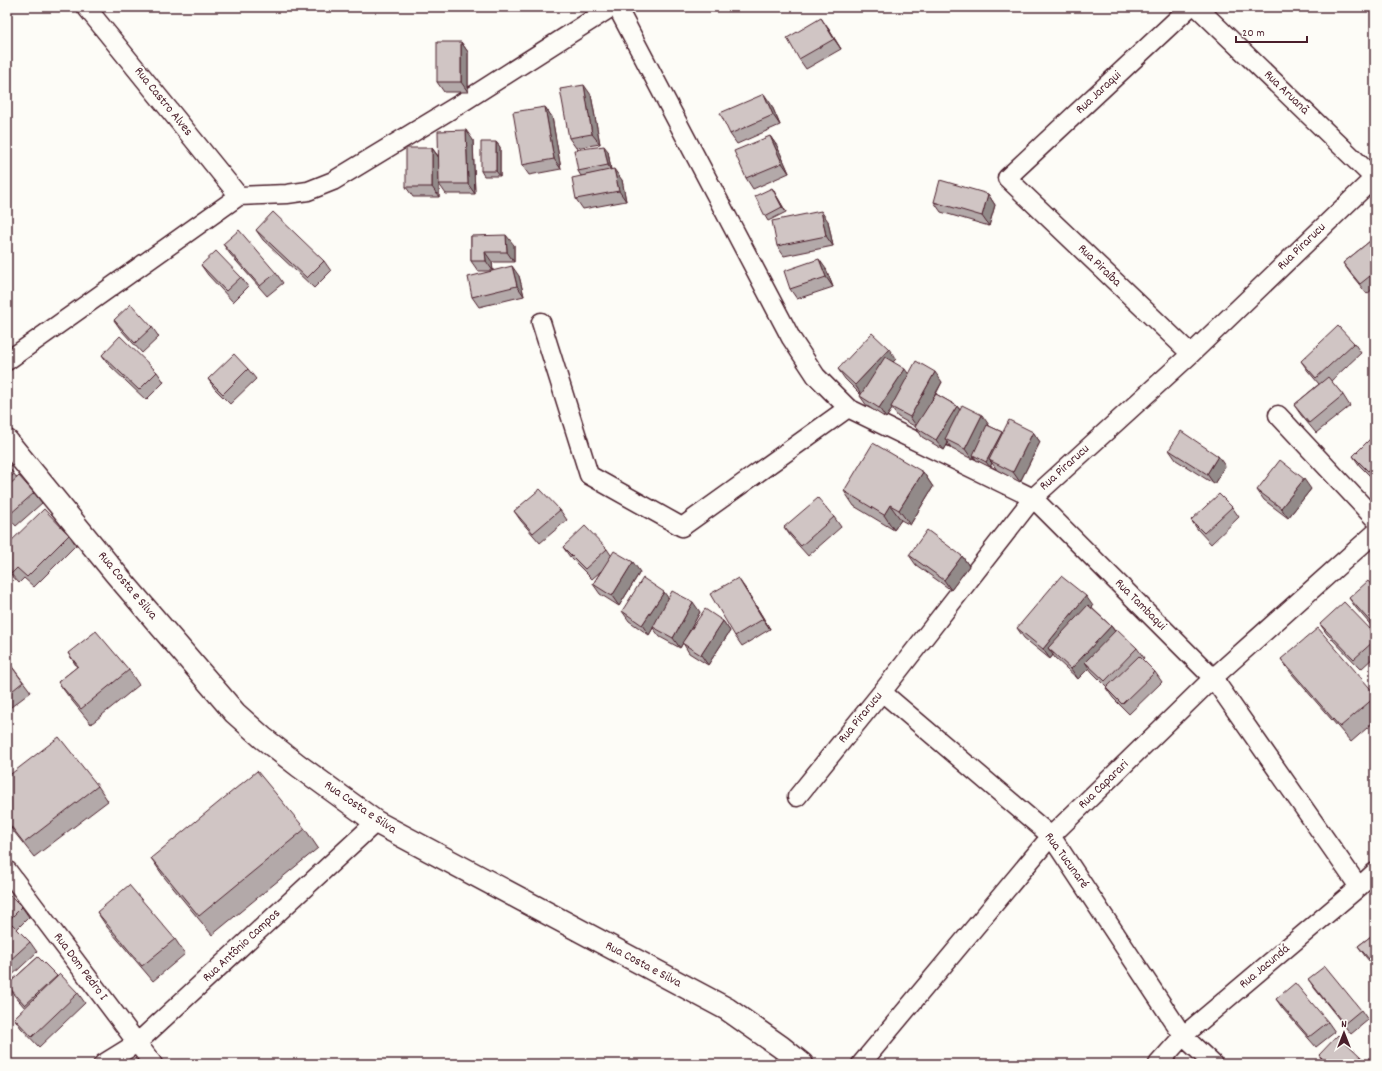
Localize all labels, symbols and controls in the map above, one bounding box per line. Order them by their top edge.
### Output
scale bar [1236,18,1307,44]
text: 20 m [1242,25,1265,42]
street label: Rua Castro Alves [129,63,197,141]
street label: Rua Jaraqui [1072,66,1127,119]
street label: Rua Aruanã [1259,66,1314,120]
street label: Rua Pirarucu [1273,219,1331,275]
street label: Rua Piraíba [1073,240,1126,292]
street label: Rua Pirarucu [1036,440,1094,496]
street label: Rua Costa e Silva [93,548,162,625]
street label: Rua Tambaqui [1110,575,1171,636]
street label: Rua Pirarucu [834,688,888,748]
street label: Rua Caparari [1074,756,1134,814]
street label: Rua Costa e Silva [320,777,401,840]
street label: Rua Tucunaré [1039,829,1093,893]
street label: Rua Antônio Campos [199,905,285,987]
street label: Rua Dom Pedro I [48,929,112,1005]
street label: Rua Costa e Silva [601,937,685,994]
street label: Rua Jacundá [1235,940,1295,994]
north arrow [1324,1013,1364,1053]
text: N [1341,1017,1347,1033]

